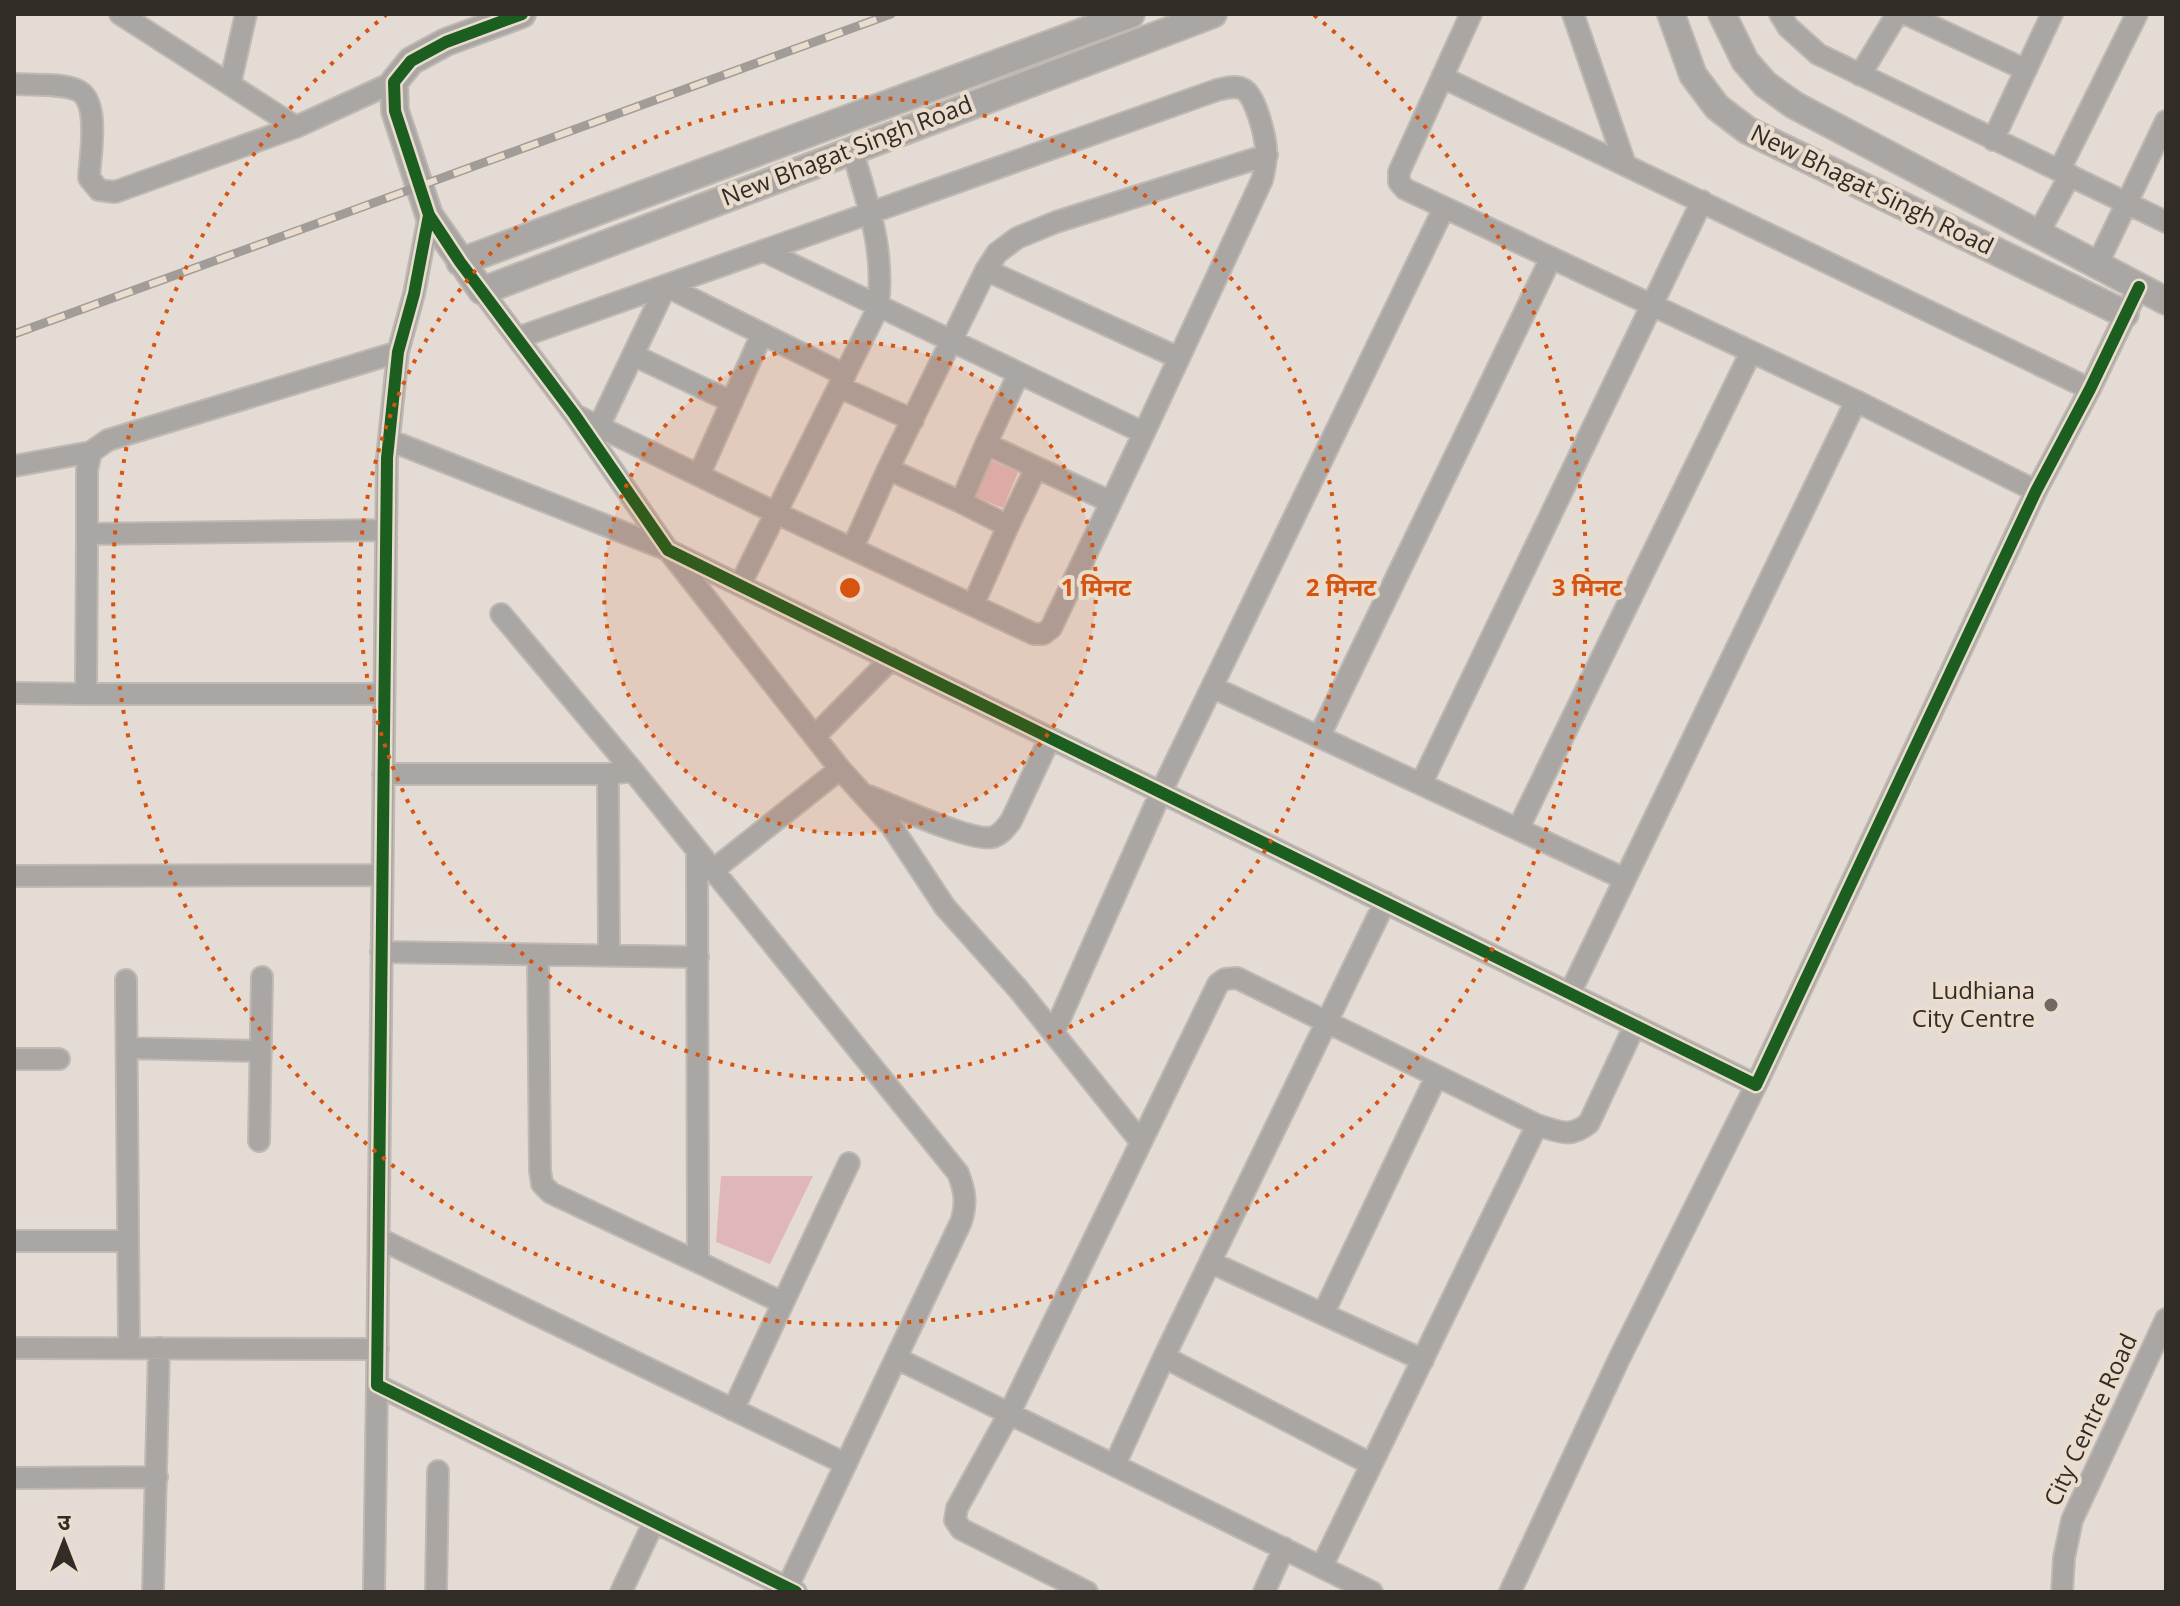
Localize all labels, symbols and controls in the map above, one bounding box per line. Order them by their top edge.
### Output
street label: New Bhagat Singh Road [716,86,977,213]
street label: New Bhagat Singh Road [1746,115,2000,262]
text: 1 मिनट [1061,570,1132,603]
text: 2 मिनट [1306,570,1377,603]
text: 3 मिनट [1552,570,1623,603]
centre of rings [836,574,864,602]
place label: Ludhiana City Centre [1912,973,2035,1034]
marker: Ludhiana City Centre [2042,996,2060,1014]
street label: City Centre Road [2035,1328,2144,1511]
north arrow [24,1502,104,1582]
text: उ [58,1506,72,1536]

